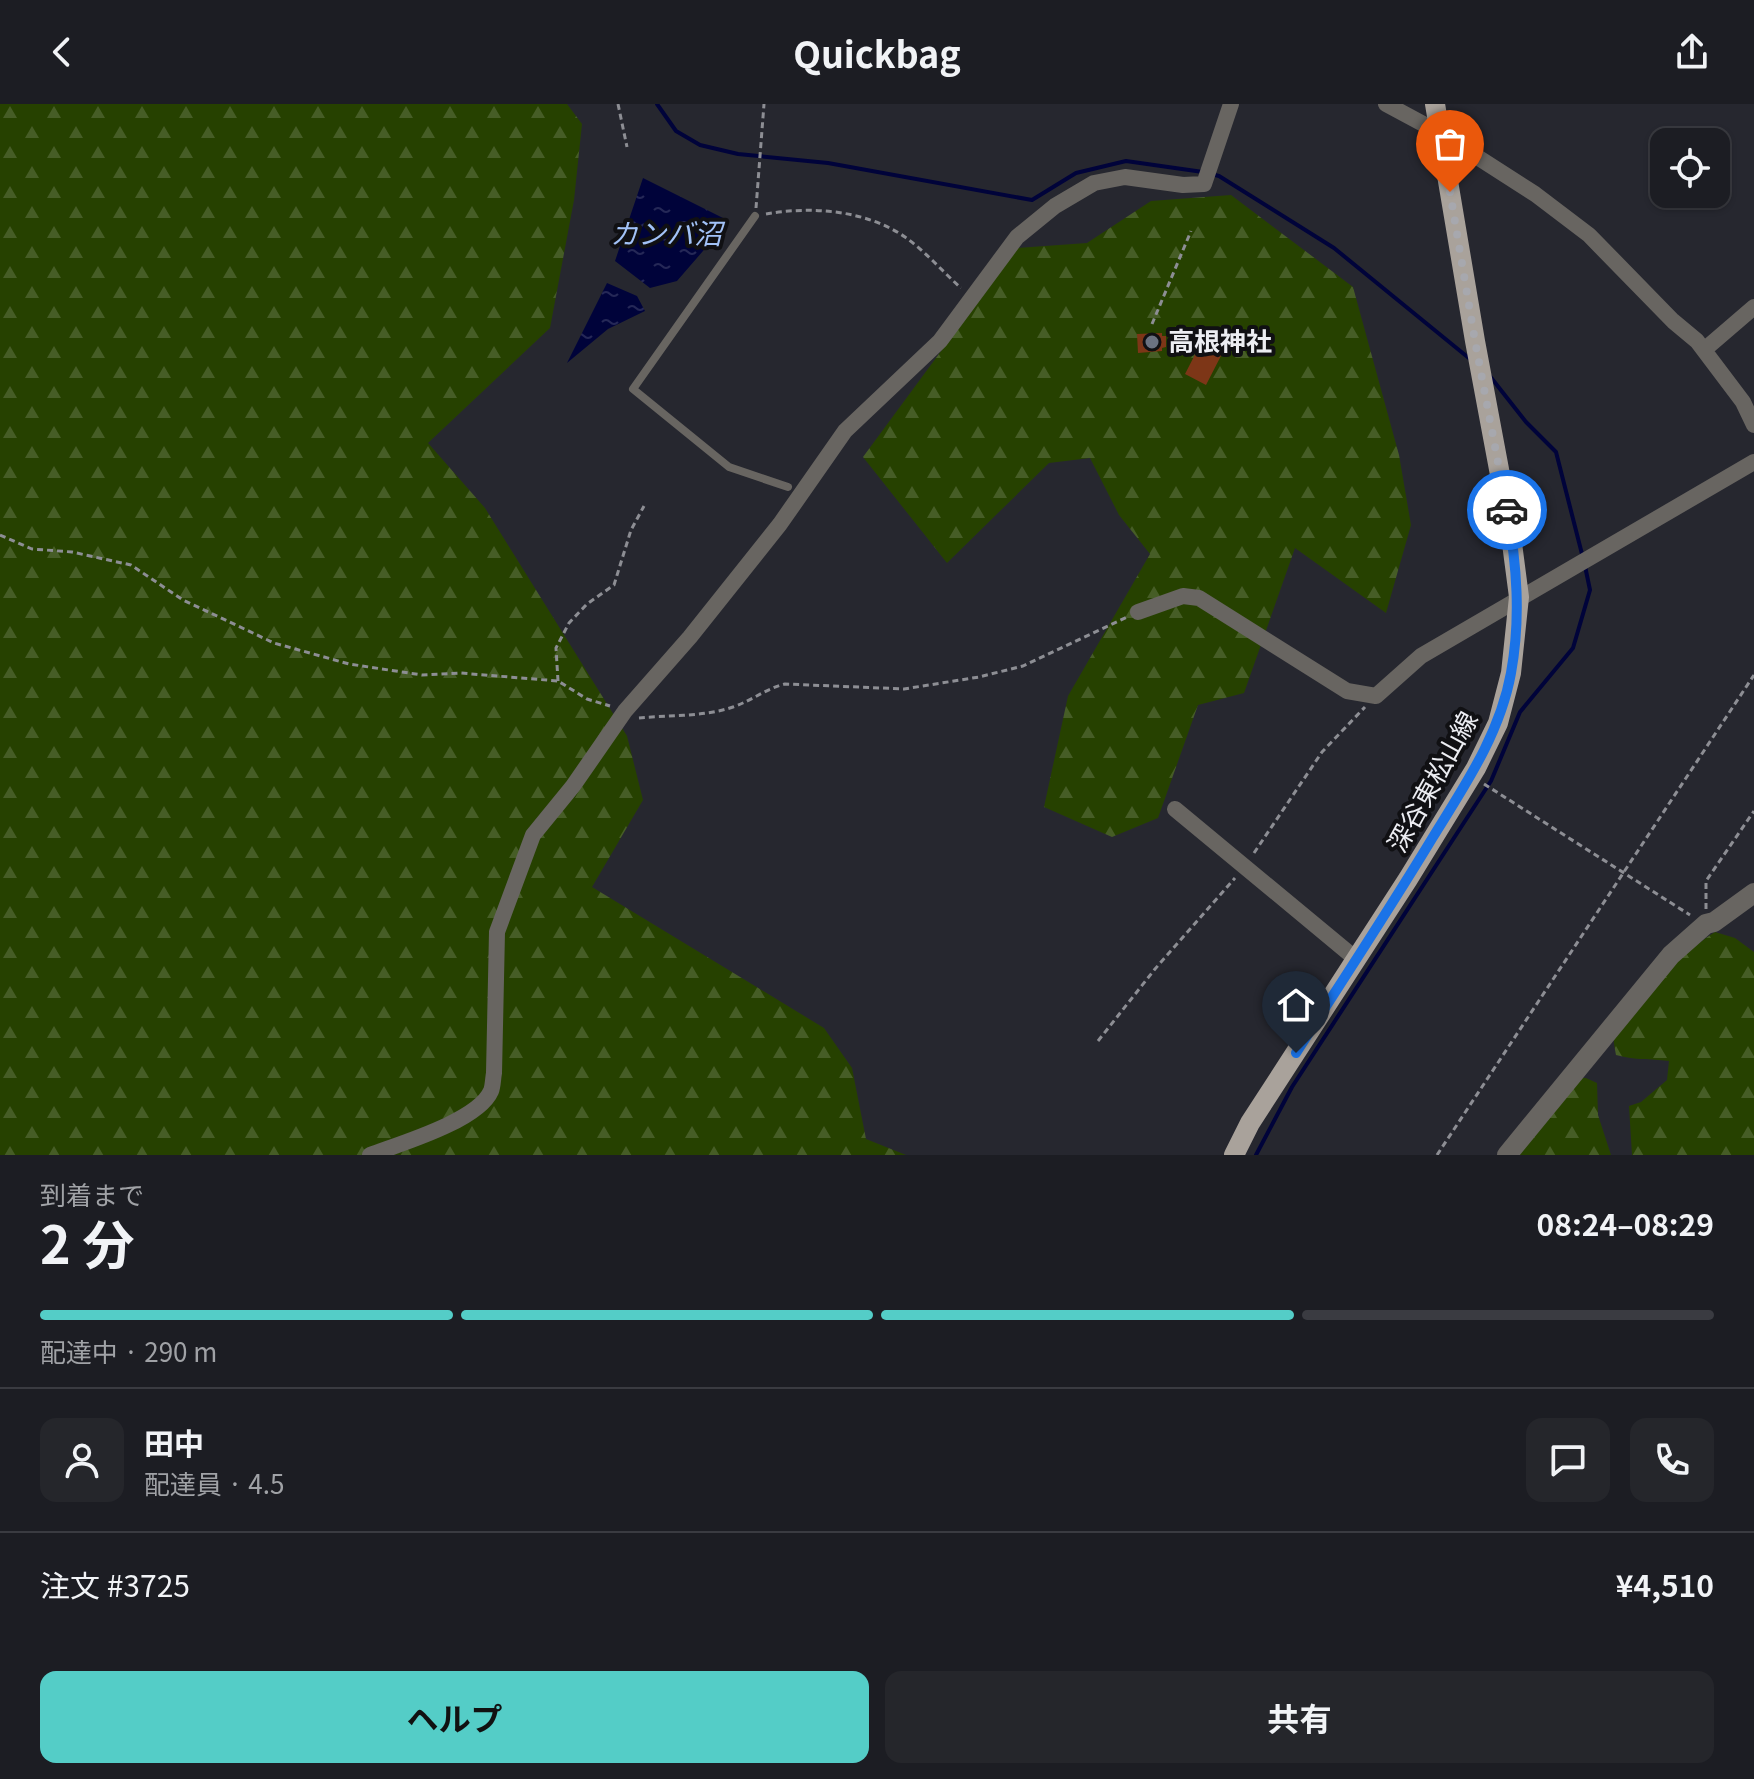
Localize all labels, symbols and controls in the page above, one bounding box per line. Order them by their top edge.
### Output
text: Quickbag [793,26,961,78]
icon: back [40,30,84,74]
icon: share [1670,30,1714,74]
pin [1416,110,1484,192]
icon: bag [1428,122,1472,166]
map controls [1650,128,1730,208]
button: locate [1650,128,1730,208]
water label: カンバ沼 [610,212,726,252]
place label: 高根神社 [1168,321,1272,358]
marker: 高根神社 [1143,333,1161,351]
courier [1467,470,1547,550]
icon: car [1485,488,1529,532]
street label: 深谷東松山線 [1377,704,1485,858]
pin [1262,971,1330,1053]
icon: home [1274,983,1318,1027]
text: 到着まで [40,1175,144,1212]
text: 08:24–08:29 [1537,1201,1714,1245]
text: 2 分 [40,1204,134,1279]
text: 配達中 · 290 m [40,1332,217,1369]
button: person [40,1418,124,1502]
button: chat [1526,1418,1610,1502]
button: phone [1630,1418,1714,1502]
text: 田中 [144,1420,204,1464]
text: 配達員 · 4.5 [144,1464,284,1501]
text: 注文 #3725 [40,1562,190,1606]
text: ¥4,510 [1616,1562,1714,1606]
button: ヘルプ [40,1671,869,1763]
button: 共有 [885,1671,1714,1763]

